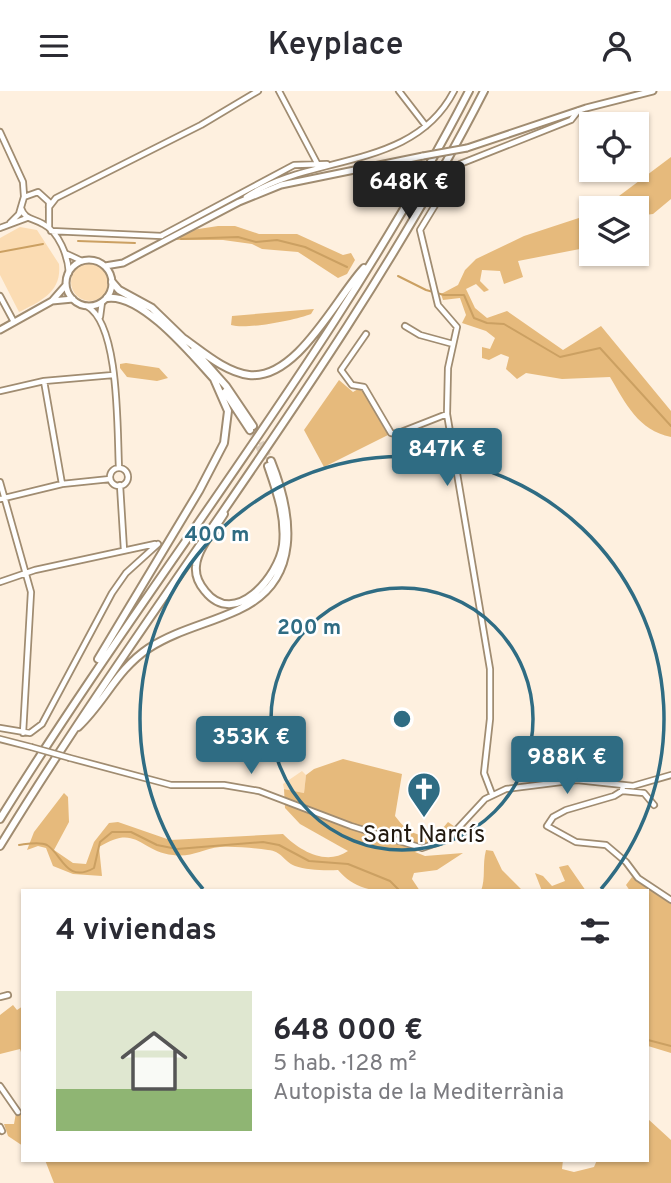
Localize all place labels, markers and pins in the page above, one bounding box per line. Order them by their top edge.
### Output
pin: 648K € [352,162,466,221]
pin: 847K € [390,429,504,488]
centre of rings [390,707,414,731]
pin: 353K € [194,717,308,776]
pin: 988K € [510,737,624,796]
church icon: Sant Narcís [405,770,443,819]
place label: Sant Narcís [363,821,485,851]

